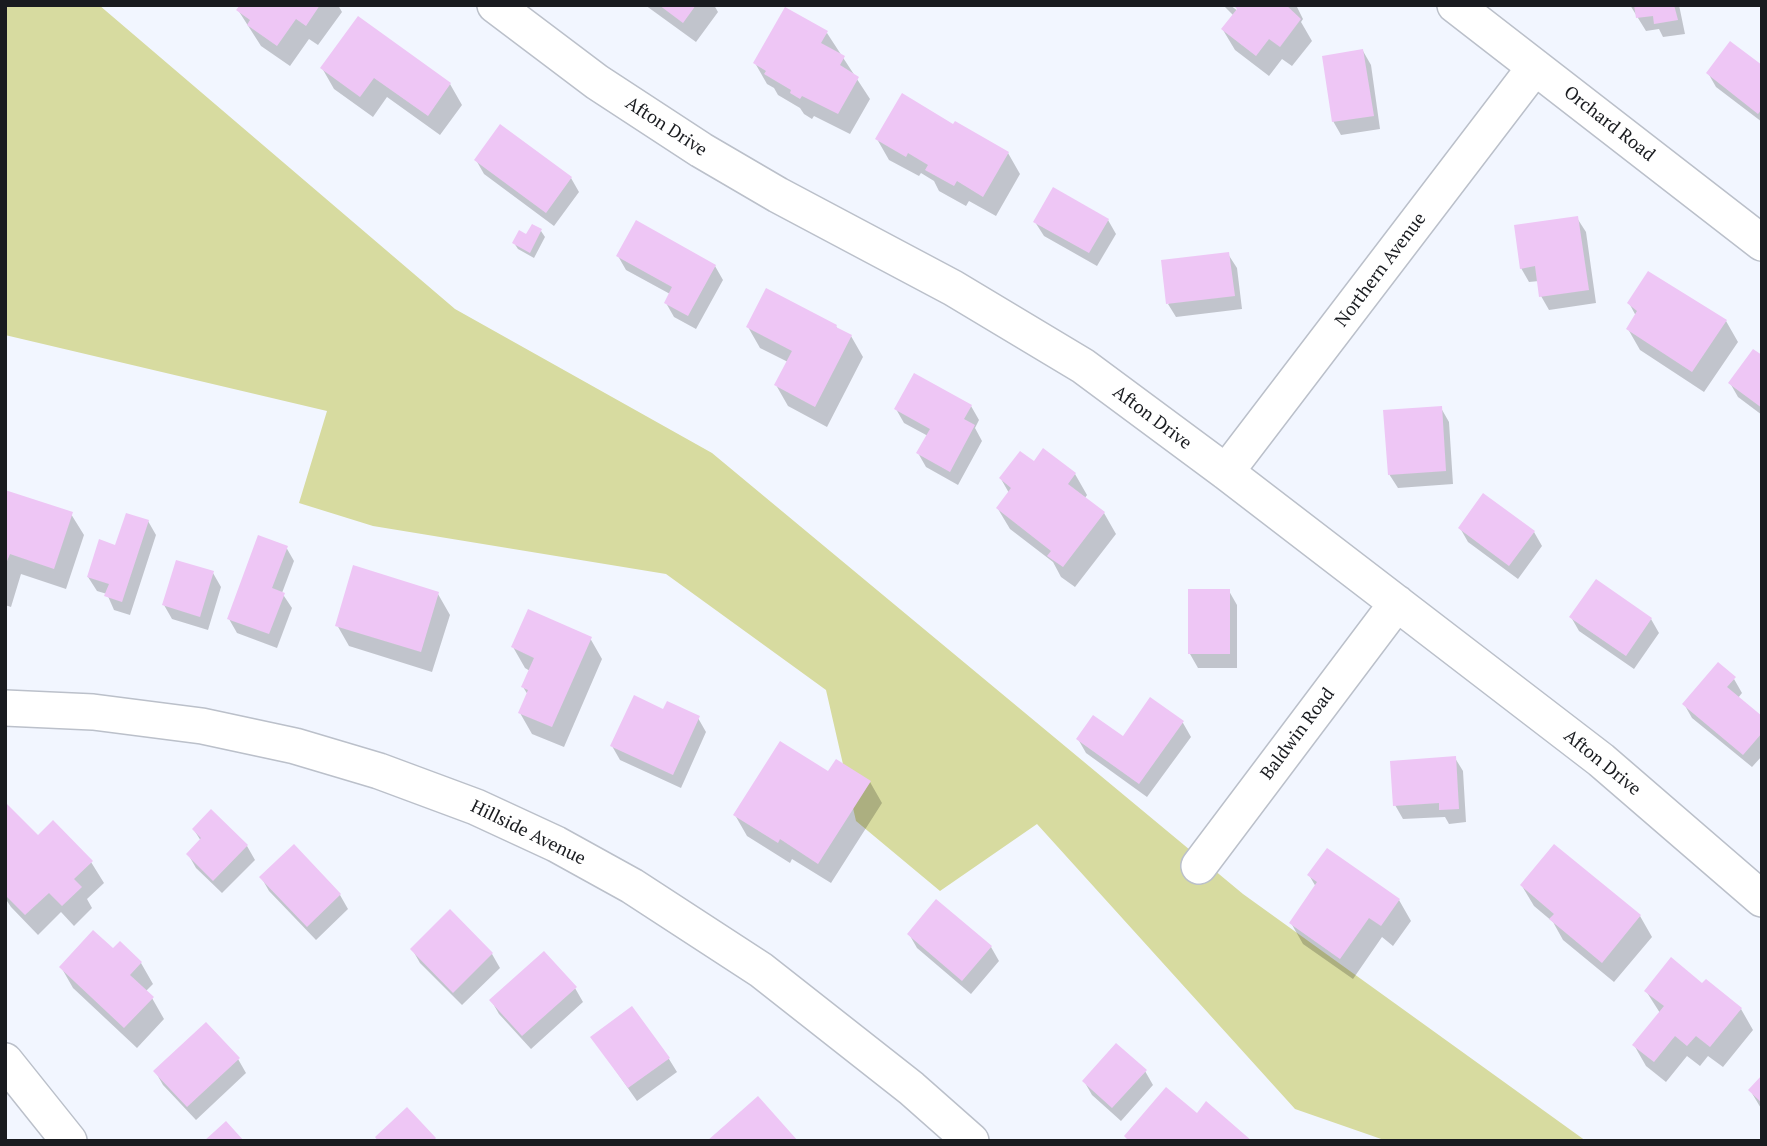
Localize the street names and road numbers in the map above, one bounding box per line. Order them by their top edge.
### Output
street label: Orchard Road [1559,82,1659,166]
street label: Afton Drive [621,93,711,161]
street label: Northern Avenue [1331,209,1431,331]
street label: Afton Drive [1108,381,1196,455]
street label: Baldwin Road [1256,684,1340,784]
street label: Afton Drive [1559,725,1645,801]
street label: Hillside Avenue [467,796,589,870]

